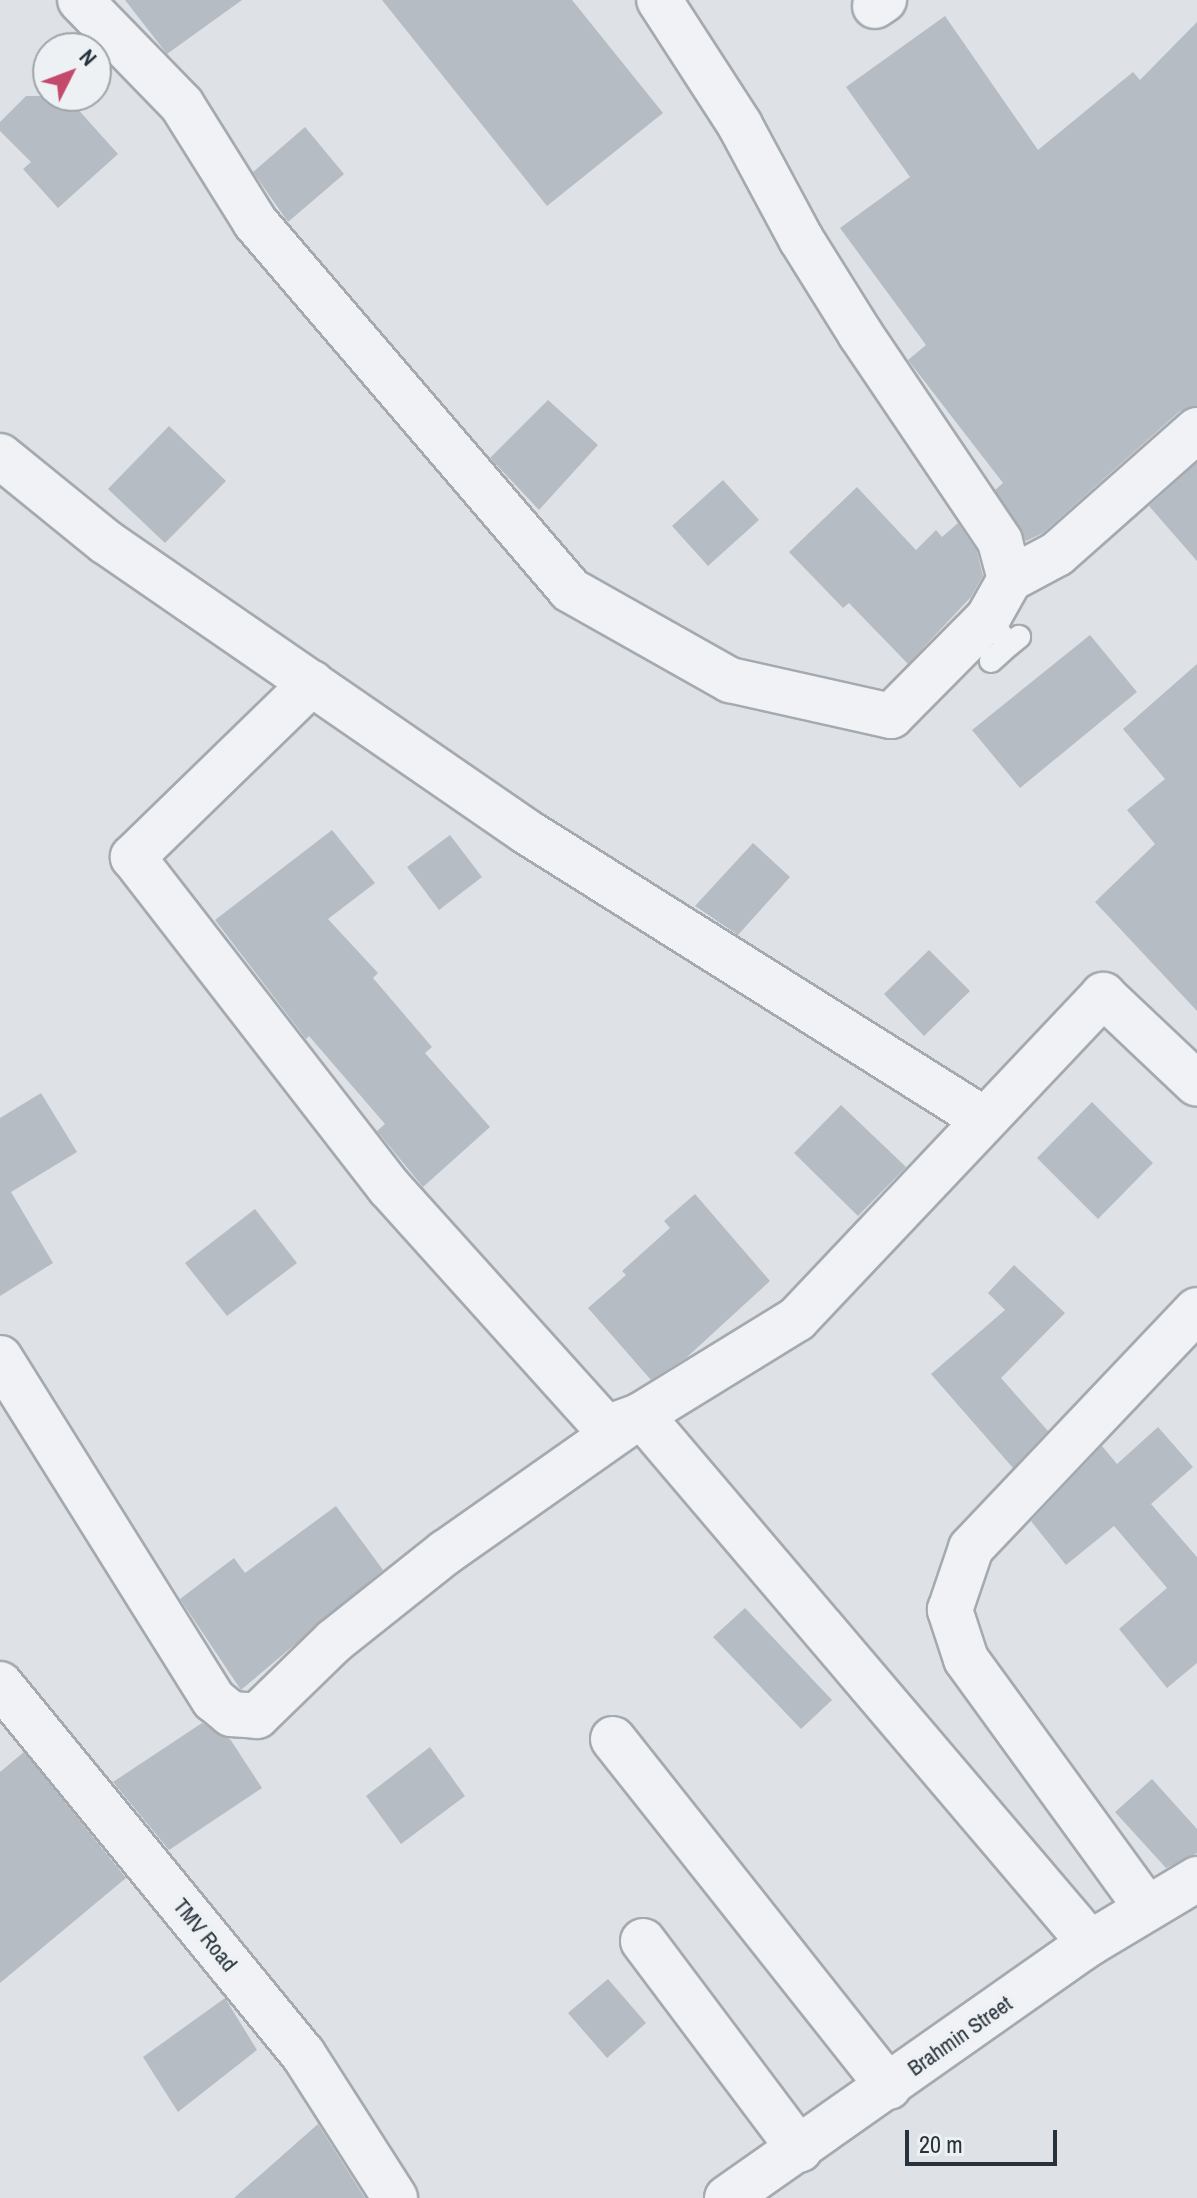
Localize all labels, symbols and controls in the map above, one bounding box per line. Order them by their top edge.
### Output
north arrow [32,32,112,112]
text: N [73,42,104,72]
street label: TMV Road [168,1893,242,1977]
street label: Brahmin Street [903,1990,1017,2082]
scale bar [909,2114,1061,2164]
text: 20 m [919,2128,963,2160]

